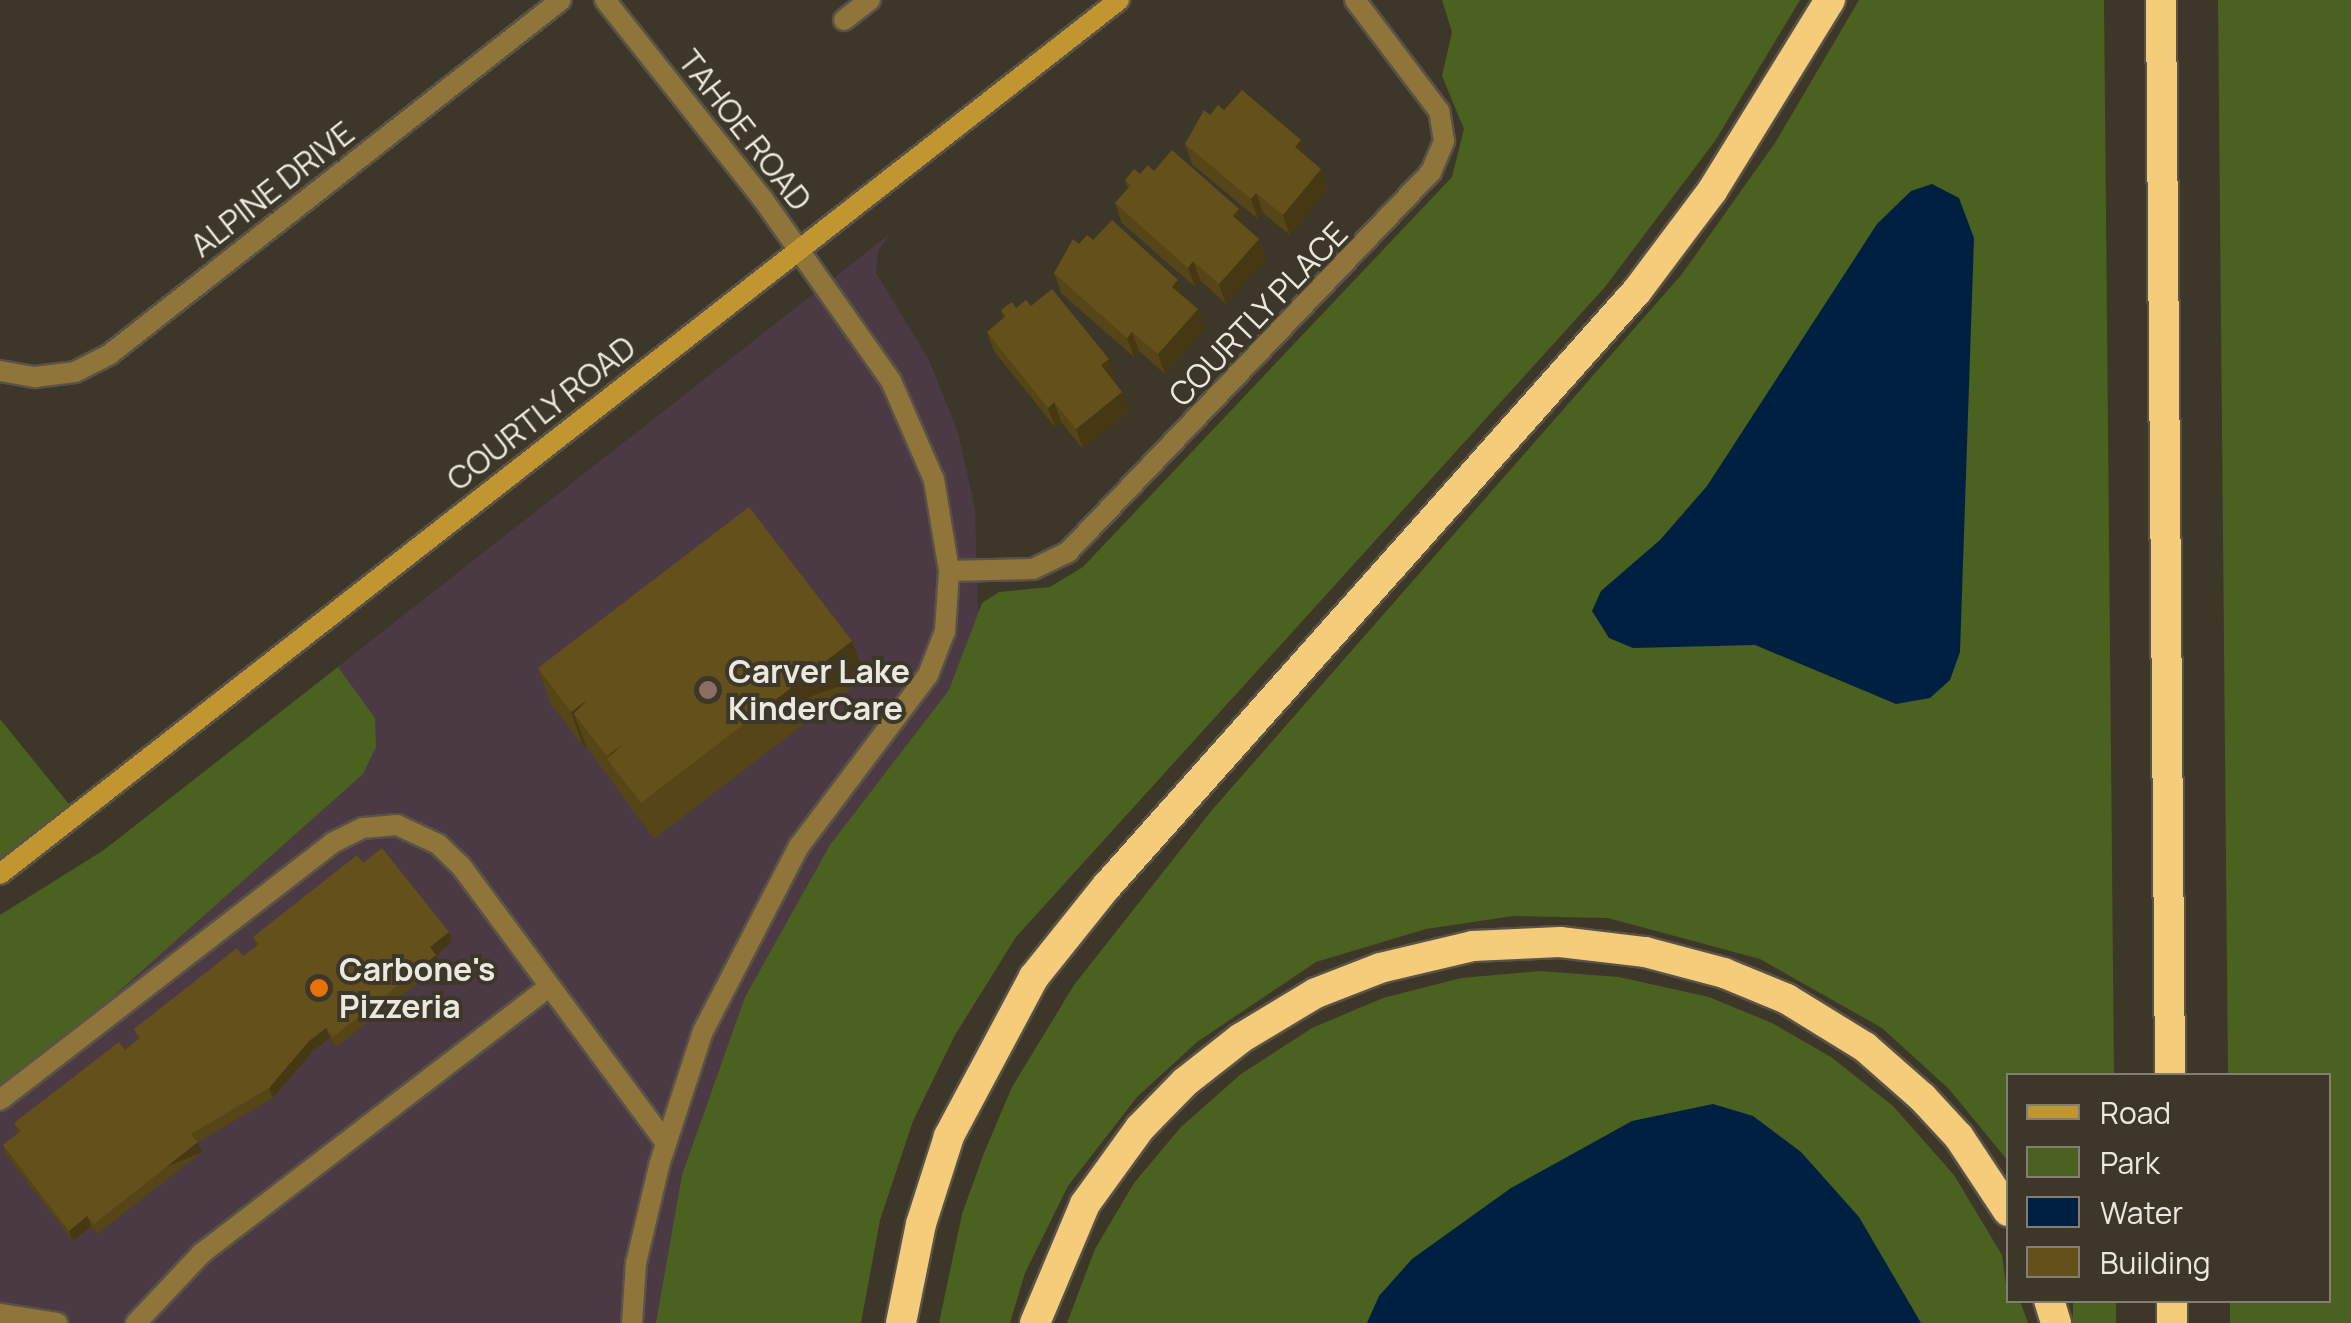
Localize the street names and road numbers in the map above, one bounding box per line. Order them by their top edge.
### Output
street label: TAHOE ROAD [671,42,819,218]
street label: ALPINE DRIVE [183,113,361,265]
street label: COURTLY PLACE [1160,214,1356,414]
street label: COURTLY ROAD [439,327,643,499]

